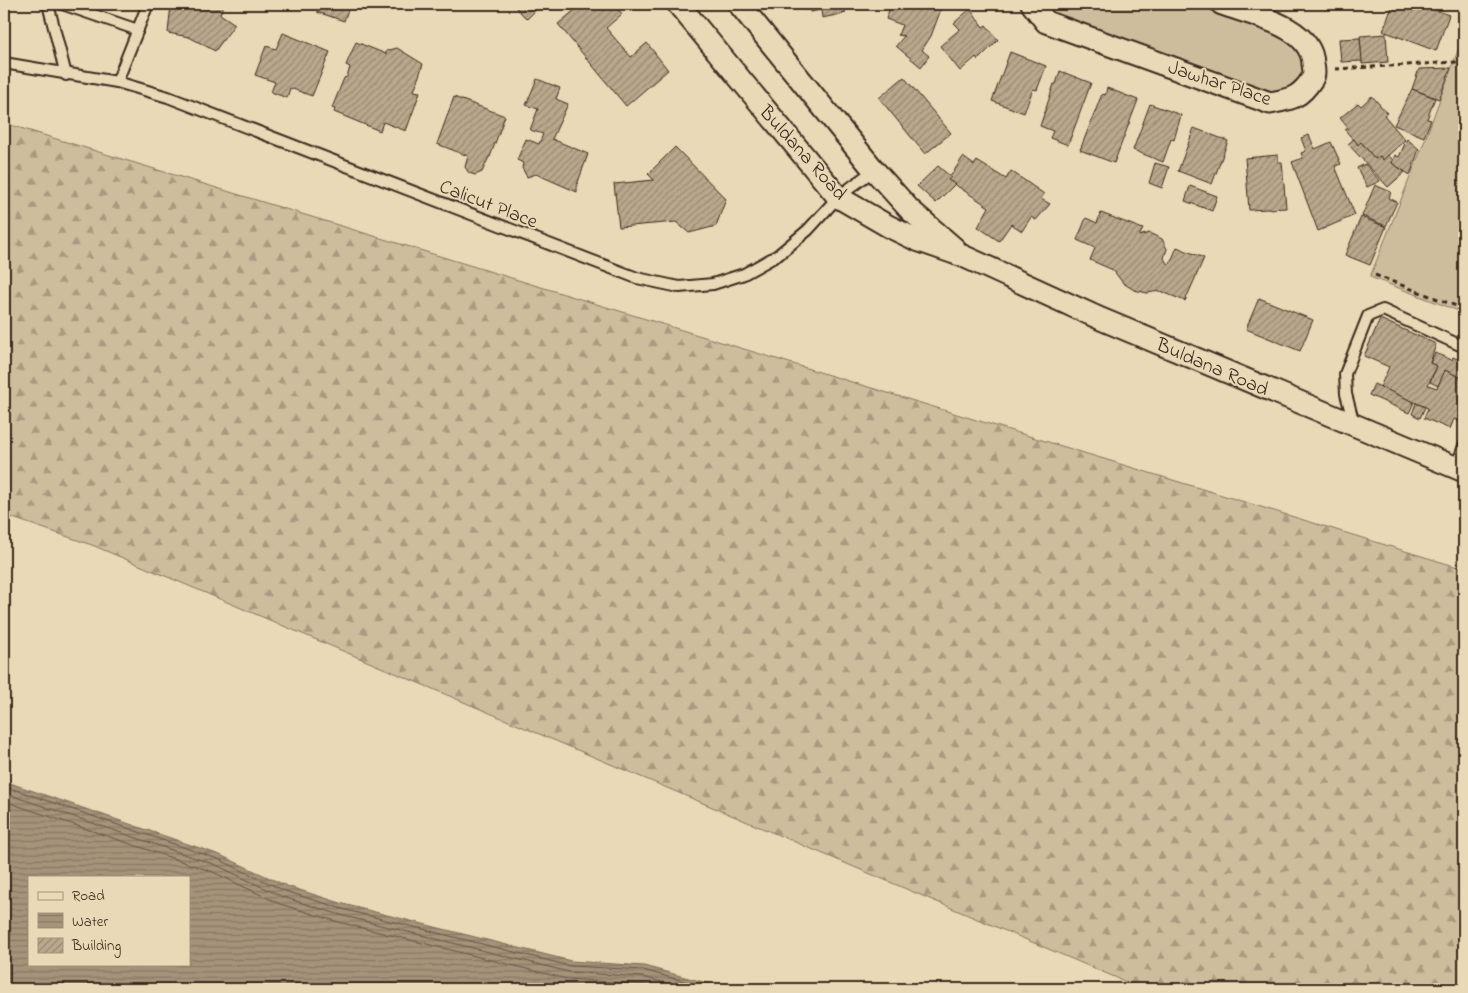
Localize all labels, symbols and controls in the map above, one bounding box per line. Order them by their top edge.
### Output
street label: Jawhar Place [1164,54,1275,115]
street label: Buldana Road [751,99,853,208]
street label: Calicut Place [435,173,541,237]
street label: Buldana Road [1150,331,1273,405]
legend [28,876,190,966]
text: Road [72,885,105,907]
text: Water [72,911,108,933]
text: Building [71,935,121,958]

